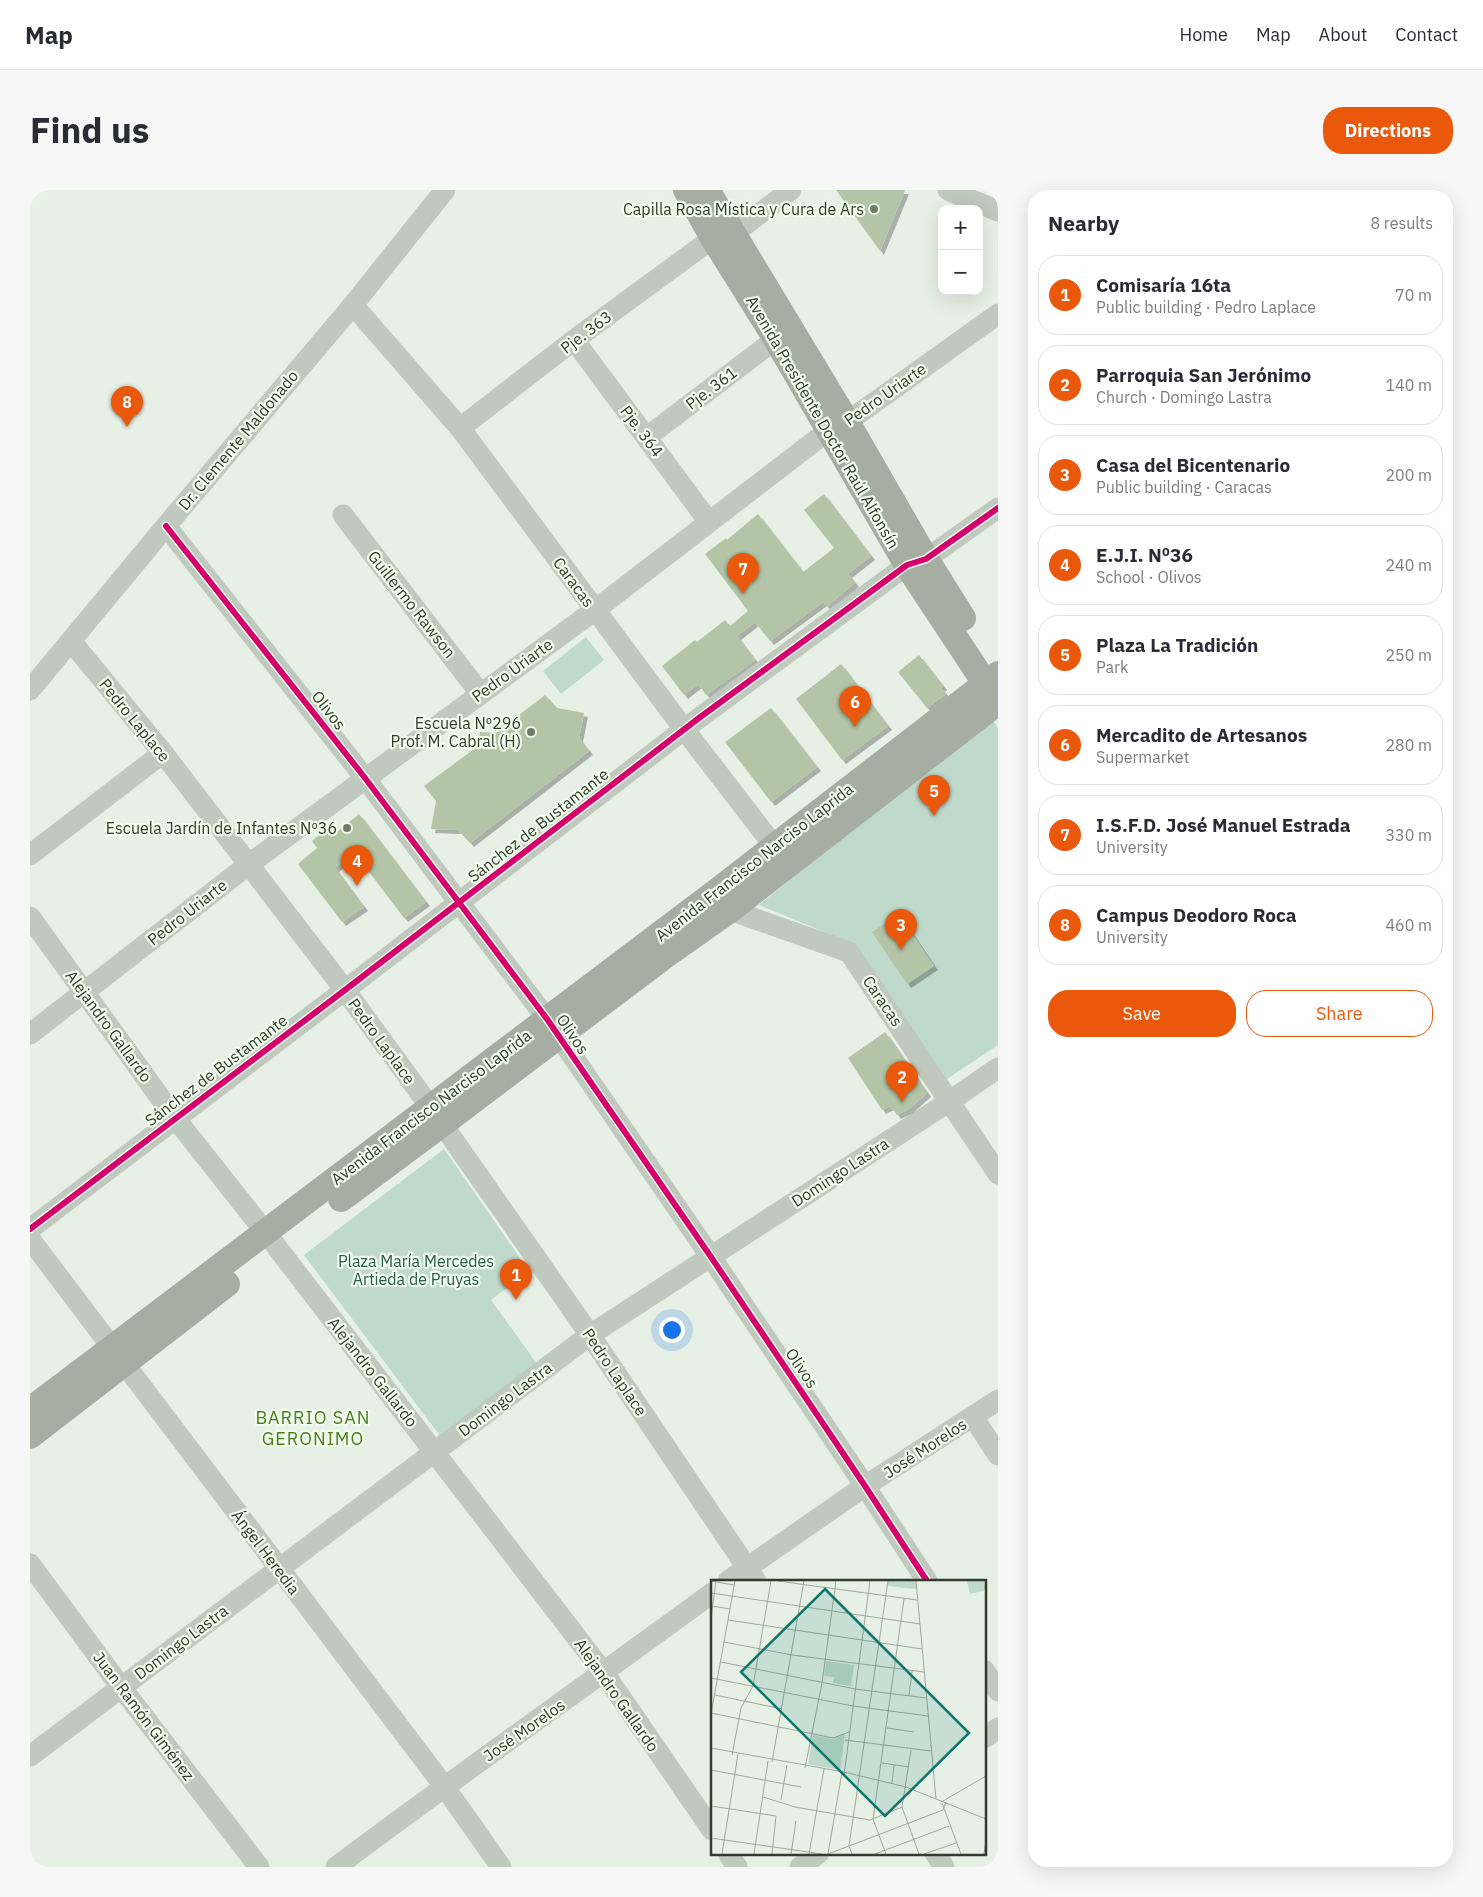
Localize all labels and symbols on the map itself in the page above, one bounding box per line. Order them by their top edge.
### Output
place label: Capilla Rosa Mística y Cura de Ars [623,199,864,219]
marker: Capilla Rosa Mística y Cura de Ars [868,203,880,215]
street label: Avenida Presidente Doctor Raúl Alfonsín [742,292,904,552]
street label: Pje. 363 [556,306,616,358]
street label: Pedro Uriarte [840,358,930,430]
street label: Pje. 361 [681,362,741,414]
street label: Dr. Clemente Maldonado [174,366,302,514]
pin: 8 [111,386,143,427]
street label: Pje. 364 [616,401,668,461]
street label: Guillermo Rawson [364,546,460,662]
street label: Caracas [549,553,599,611]
pin: 7 [727,553,759,594]
street label: Pedro Uriarte [467,634,557,706]
street label: Pedro Laplace [95,674,175,766]
street label: Olivos [308,686,350,734]
pin: 6 [839,686,871,727]
place label: Escuela Nº296 Prof. M. Cabral (H) [391,713,521,751]
marker: Escuela Nº296 Prof. M. Cabral (H) [525,726,537,738]
street label: Sánchez de Bustamante [464,764,613,886]
pin: 5 [918,775,950,816]
street label: Avenida Francisco Narciso Laprida [651,778,857,945]
place label: Escuela Jardín de Infantes Nº36 [106,818,337,838]
marker: Escuela Jardín de Infantes Nº36 [341,822,353,834]
pin: 4 [341,845,373,886]
street label: Pedro Uriarte [143,875,231,949]
pin: 3 [885,909,917,950]
street label: Alejandro Gallardo [62,966,156,1086]
street label: Caracas [859,972,907,1030]
street label: Pedro Laplace [344,994,420,1088]
street label: Sánchez de Bustamante [141,1010,291,1130]
street label: Olivos [552,1010,594,1058]
street label: Avenida Francisco Narciso Laprida [327,1025,535,1189]
pin: 2 [886,1061,918,1102]
street label: Domingo Lastra [788,1133,893,1211]
park label: Plaza María Mercedes Artieda de Pruyas [338,1251,494,1289]
pin: 1 [500,1259,532,1300]
street label: Alejandro Gallardo [324,1313,422,1431]
your location [659,1317,685,1343]
street label: Pedro Laplace [578,1324,652,1420]
street label: Olivos [781,1344,823,1392]
street label: Domingo Lastra [454,1357,556,1441]
district label: BARRIO SAN GERONIMO [255,1406,371,1450]
street label: José Morelos [880,1414,970,1482]
street label: Ángel Heredia [228,1505,305,1599]
inset map [711,1580,986,1854]
street label: Domingo Lastra [130,1600,232,1684]
street label: Alejandro Gallardo [570,1635,664,1756]
street label: Juan Ramón Giménez [89,1648,199,1784]
street label: José Morelos [479,1695,569,1765]

